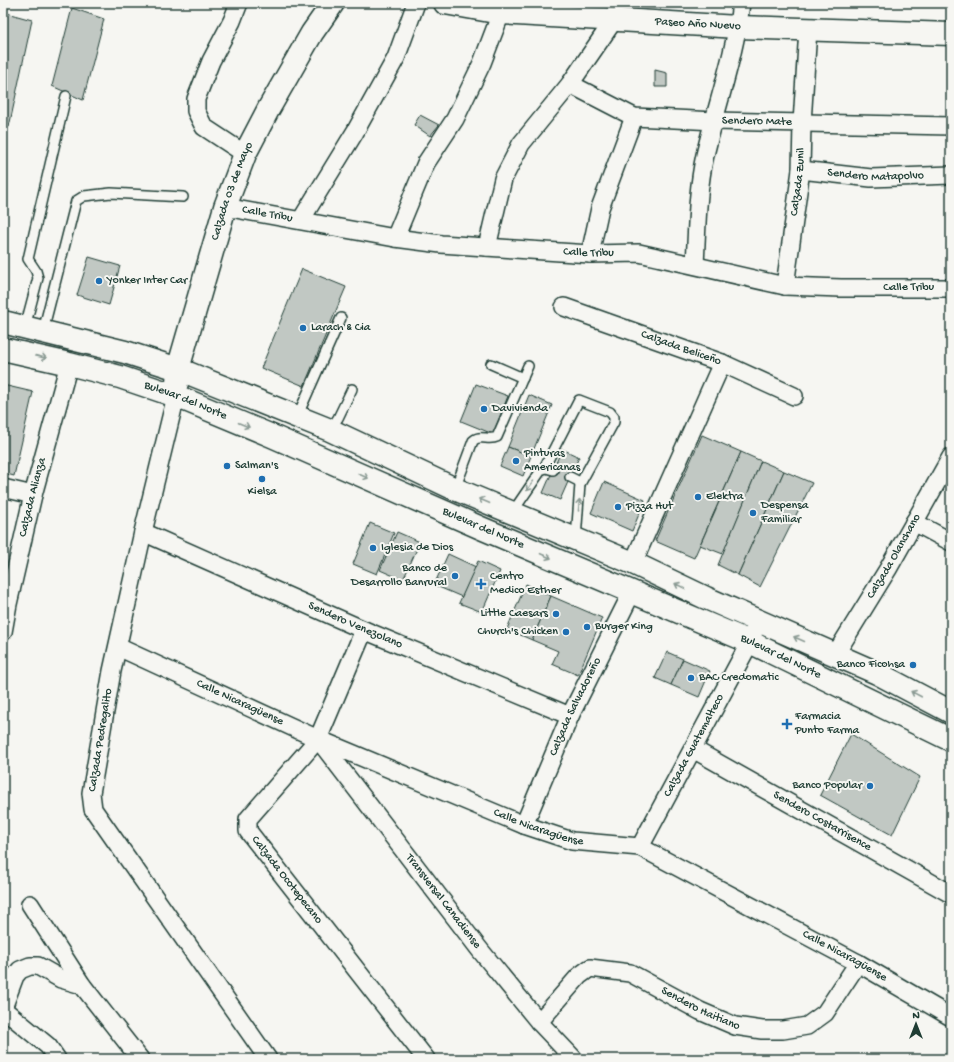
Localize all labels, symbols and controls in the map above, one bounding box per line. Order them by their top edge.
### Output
street label: Paseo Año Nuevo [653,15,741,34]
street label: Sendero Mate [722,114,793,130]
street label: Calzada 03 de Mayo [209,140,257,242]
street label: Calzada Zunil [788,147,808,217]
street label: Sendero Matapolvo [827,166,924,185]
street label: Calle Tribu [241,203,294,226]
street label: Calle Tribu [563,245,614,261]
place label: Yonker Inter Car [106,274,189,288]
marker: Yonker Inter Car [94,276,104,286]
street label: Calle Tribu [883,281,935,295]
place label: Larach & Cia [311,321,371,335]
marker: Larach & Cia [298,323,308,333]
street label: Calzada Beliceño [639,328,723,369]
one-way arrow [34,354,47,362]
street label: Bulevar del Norte [141,378,230,424]
place label: Davivienda [491,402,548,416]
marker: Davivienda [479,404,489,414]
one-way arrow [237,421,249,429]
place label: Pinturas Americanas [523,447,581,475]
street label: Calzada Alianza [17,456,50,538]
marker: Pinturas Americanas [511,456,521,466]
place label: Salman's [235,459,279,473]
marker: Salman's [222,461,232,471]
one-way arrow [357,473,369,481]
marker: Kielsa [257,474,267,484]
one-way arrow [526,481,534,492]
place label: Kielsa [247,485,277,499]
place label: Elektra [706,490,744,504]
marker: Elektra [693,492,703,502]
one-way arrow [478,497,490,504]
one-way arrow [575,499,582,512]
place label: Despensa Familiar [760,499,809,527]
place label: Pizza Hut [625,500,674,514]
marker: Pizza Hut [613,502,623,512]
street label: Bulevar del Norte [439,504,527,553]
marker: Despensa Familiar [748,508,758,518]
street label: Calzada Olanchano [864,512,924,602]
place label: Iglesia de Dios [381,541,454,555]
marker: Iglesia de Dios [368,543,378,553]
one-way arrow [540,553,552,560]
place label: Banco de Desarrollo Banrural [350,562,448,590]
place label: Centro Medico Esther [490,570,563,598]
marker: Banco de Desarrollo Banrural [450,571,460,581]
marker: Centro Medico Esther [475,578,487,590]
one-way arrow [674,582,686,589]
street label: Sendero Venezolano [306,599,405,652]
place label: Little Caesars [480,607,549,621]
marker: Little Caesars [551,609,561,619]
place label: Burger King [594,620,653,634]
marker: Burger King [582,622,592,632]
place label: Church's Chicken [477,625,558,639]
marker: Church's Chicken [561,627,571,637]
street label: Bulevar del Norte [737,631,824,683]
one-way arrow [793,635,805,643]
street label: Calzada Salvadoreño [547,656,605,758]
place label: Banco Ficohsa [836,658,905,672]
marker: Banco Ficohsa [908,660,918,670]
place label: BAC Credomatic [698,671,779,685]
marker: BAC Credomatic [686,673,696,683]
street label: Calle Nicaragüense [194,677,286,729]
street label: Calzada Pedregalito [86,687,116,793]
one-way arrow [911,690,923,697]
street label: Calzada Guatemalteco [661,692,728,799]
place label: Farmacia Punto Farma [794,710,859,738]
marker: Farmacia Punto Farma [782,719,792,729]
place label: Banco Popular [791,779,864,793]
marker: Banco Popular [865,781,875,791]
street label: Sendero Costarrisence [770,788,874,855]
street label: Calle Nicaragüense [491,806,585,849]
street label: Calzada Ocotepecano [248,833,325,927]
street label: Transversal Canadiense [401,851,484,952]
street label: Calle Nicaragüense [800,927,890,986]
street label: Sendero Haitiano [658,984,741,1034]
north arrow [896,1004,936,1044]
text: N [912,1010,920,1022]

